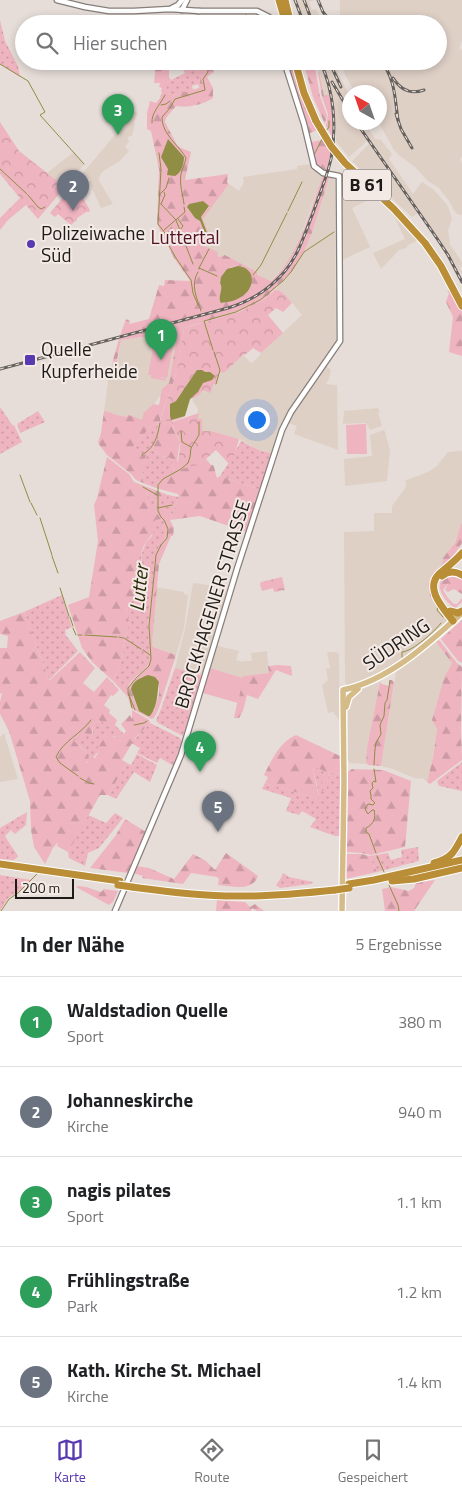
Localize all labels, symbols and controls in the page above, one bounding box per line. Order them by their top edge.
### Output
search box [15,15,447,70]
text: Hier suchen [73,28,168,57]
icon: search [33,29,61,57]
north arrow [342,85,387,130]
pin: 3 [102,94,134,135]
pin: 2 [57,170,89,211]
road number: B 61 [343,170,391,200]
place label: Polizeiwache Süd [41,218,145,269]
park label: Luttertal [150,222,220,251]
marker: Polizeiwache Süd [25,238,37,250]
pin: 1 [145,319,177,360]
place label: Quelle Kupferheide [41,334,138,385]
marker: Quelle Kupferheide [23,353,37,367]
your location [244,407,270,433]
street label: BROCKHAGENER STRASSE [166,496,257,712]
water label: Lutter [121,560,157,613]
street label: SÜDRING [356,610,435,677]
pin: 4 [184,731,216,772]
pin: 5 [202,791,234,832]
scale bar [15,876,74,899]
text: 200 m [22,877,60,898]
text: In der Nähe [20,928,125,960]
text: 5 Ergebnisse [355,932,442,956]
text: Waldstadion Quelle [67,995,228,1024]
text: 1 [32,1010,40,1034]
text: 380 m [398,1010,442,1034]
text: Sport [67,1024,104,1048]
text: Johanneskirche [67,1085,193,1114]
text: 2 [32,1100,40,1124]
text: 940 m [398,1100,442,1124]
text: Kirche [67,1114,109,1138]
text: nagis pilates [67,1175,171,1204]
text: 3 [32,1190,40,1214]
text: 1.1 km [396,1190,442,1214]
text: Sport [67,1204,104,1228]
text: Frühlingstraße [67,1265,190,1294]
text: 4 [32,1280,40,1304]
text: 1.2 km [396,1280,442,1304]
text: Park [67,1294,98,1318]
text: Kath. Kirche St. Michael [67,1355,261,1384]
text: 5 [32,1370,40,1394]
text: 1.4 km [396,1370,442,1394]
text: Kirche [67,1384,109,1408]
tab: Karte [54,1436,86,1487]
tab: Route [194,1436,229,1487]
tab: Gespeichert [338,1436,408,1487]

